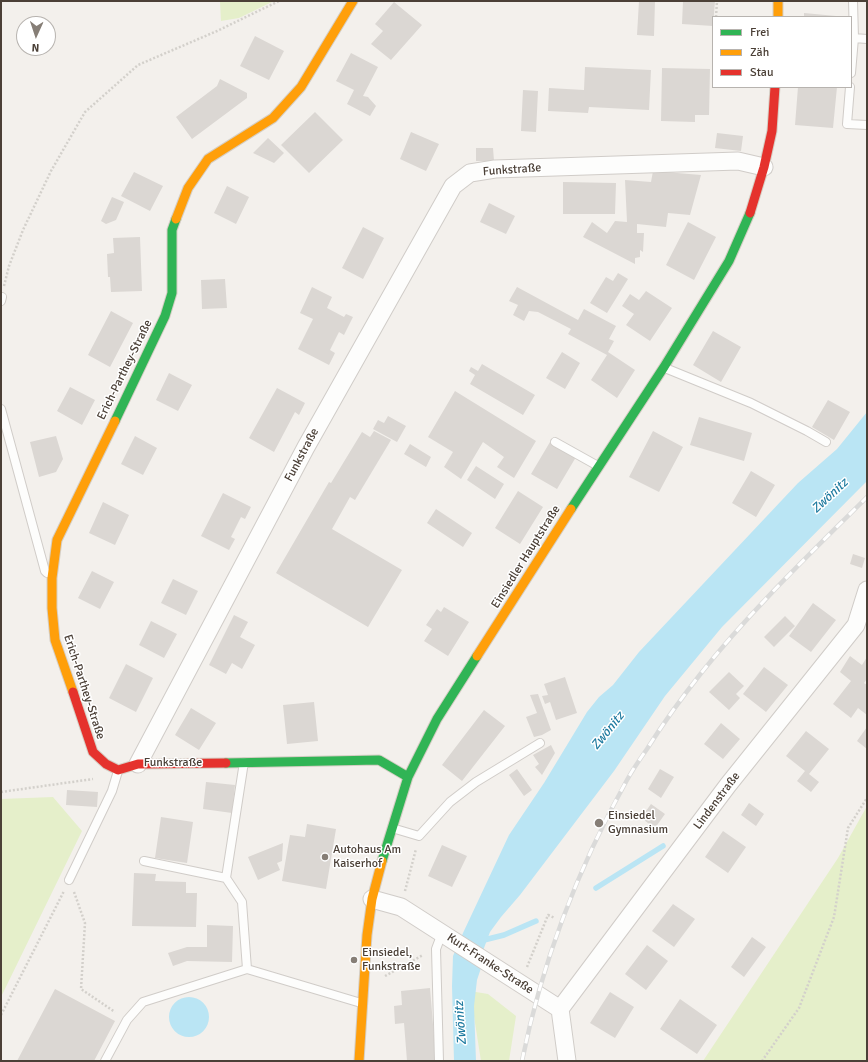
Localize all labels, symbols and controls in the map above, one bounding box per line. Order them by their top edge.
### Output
north arrow [16,16,56,56]
legend [712,16,852,88]
text: Frei [750,25,769,40]
text: N [31,41,40,54]
text: Zäh [750,45,769,60]
text: Stau [750,65,774,80]
street label: Funkstraße [482,161,542,179]
street label: Erich-Parthey-Straße [95,318,155,422]
street label: Funkstraße [282,426,322,484]
water label: Zwönitz [809,475,851,517]
street label: Einsiedler Hauptstraße [488,503,564,611]
street label: Erich-Parthey-Straße [60,633,108,741]
water label: Zwönitz [588,709,628,753]
street label: Funkstraße [144,756,202,770]
street label: Lindenstraße [691,769,743,833]
place label: Einsiedel Gymnasium [608,809,668,837]
marker: Einsiedel Gymnasium [593,817,605,829]
place label: Autohaus Am Kaiserhof [333,843,401,871]
marker: Autohaus Am Kaiserhof [320,852,330,862]
street label: Kurt-Franke-Straße [444,931,536,997]
place label: Einsiedel, Funkstraße [362,946,420,974]
marker: Einsiedel, Funkstraße [349,955,359,965]
water label: Zwönitz [452,1001,470,1045]

